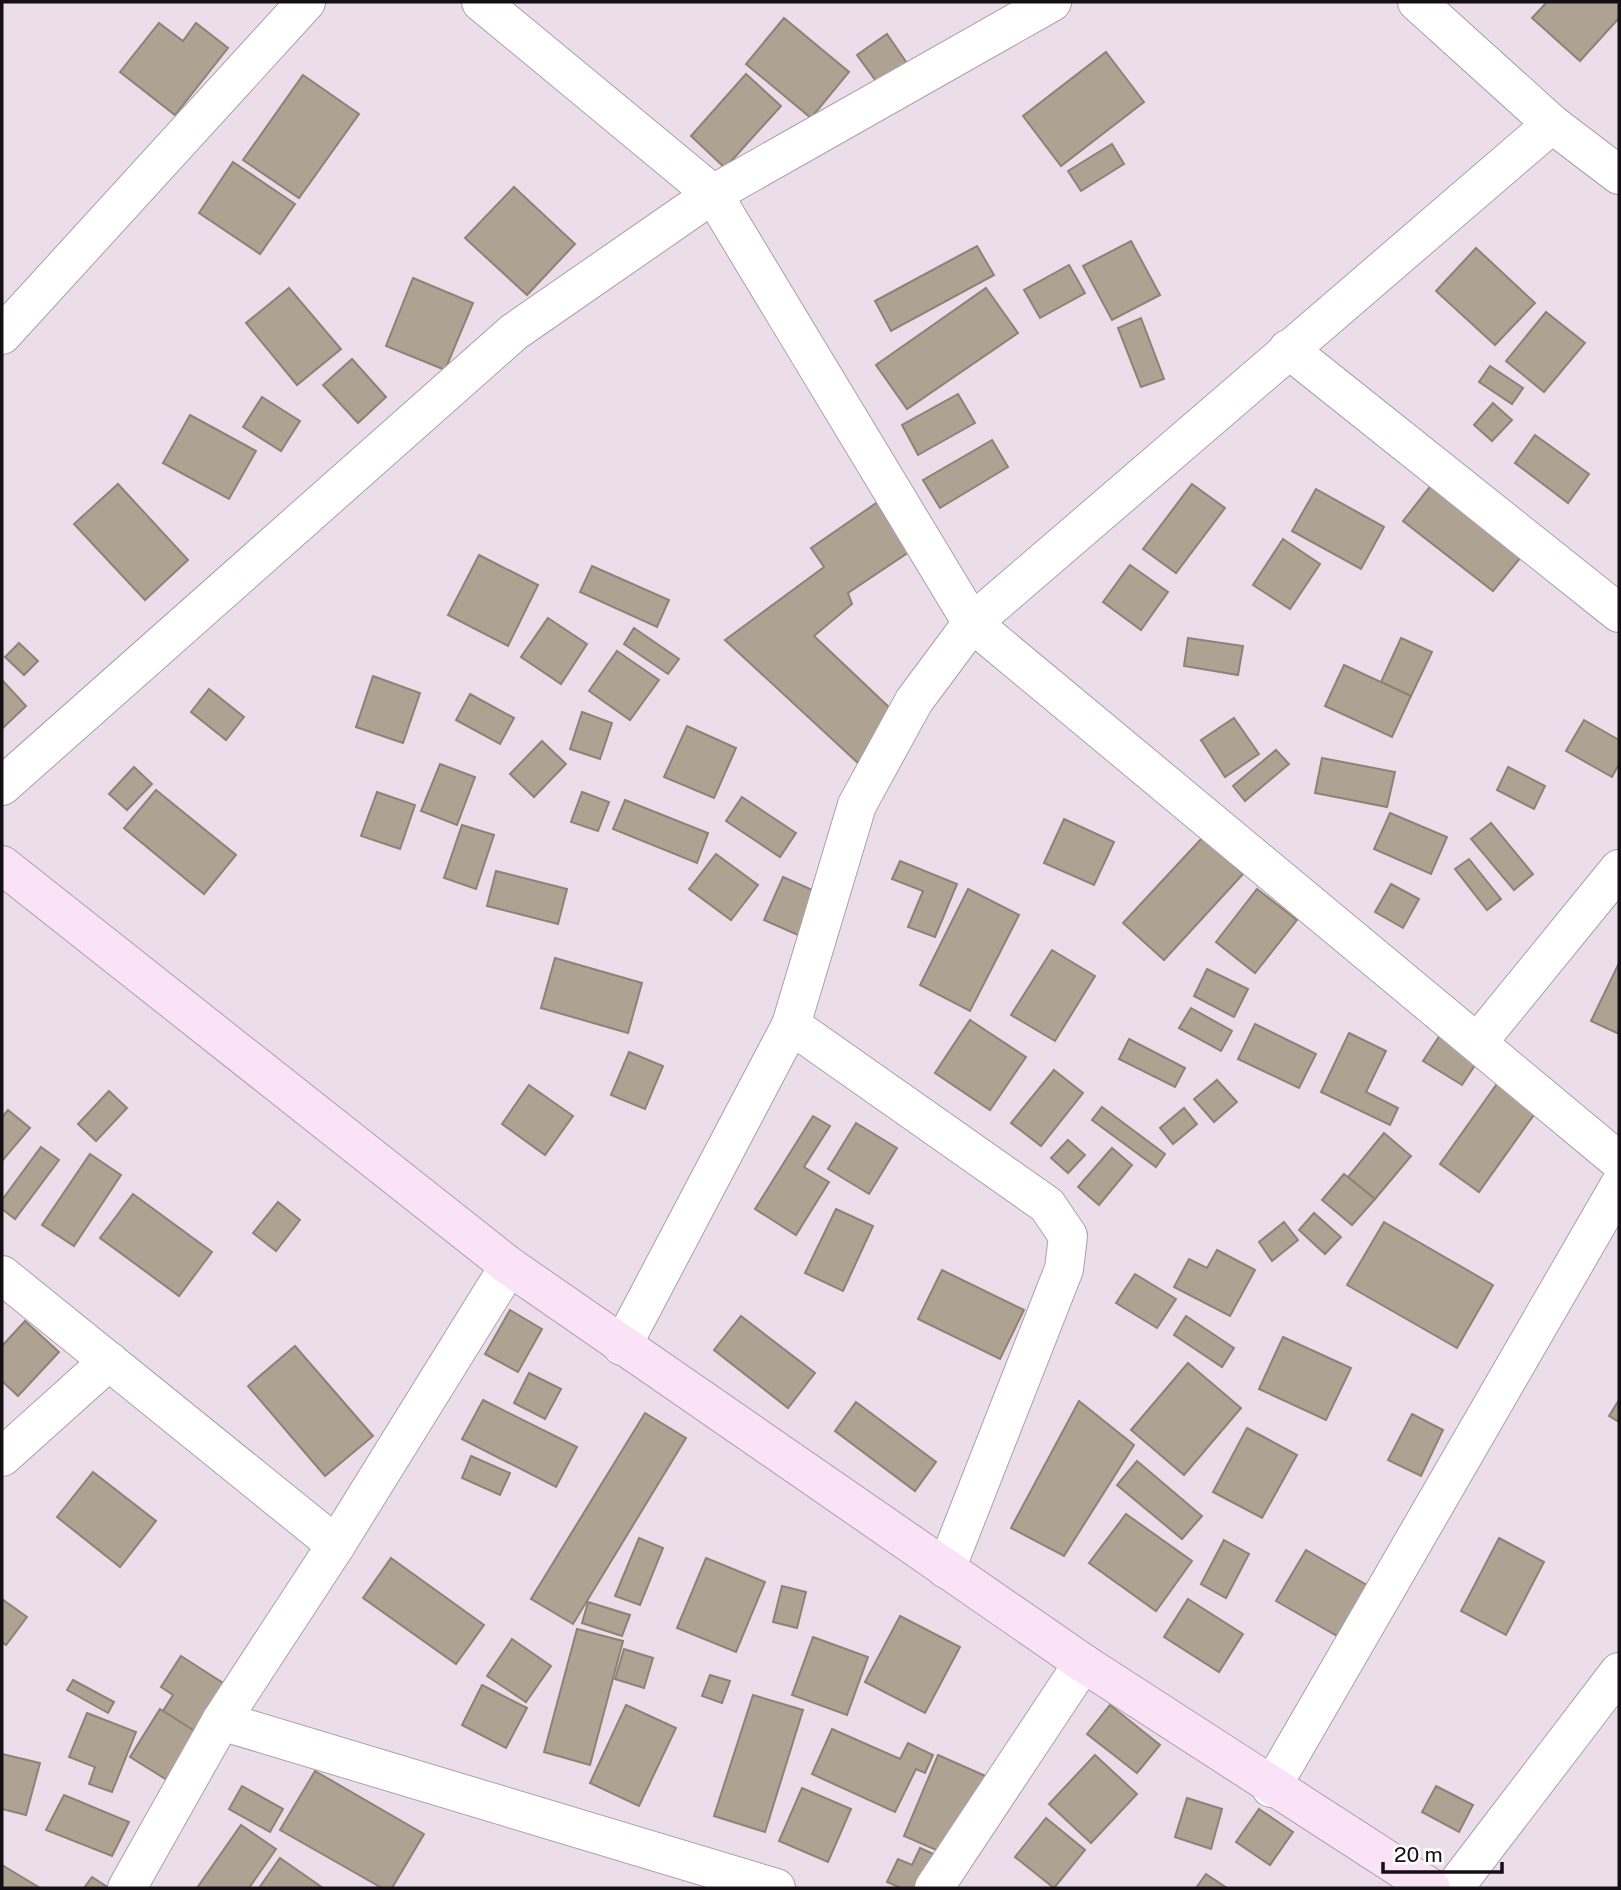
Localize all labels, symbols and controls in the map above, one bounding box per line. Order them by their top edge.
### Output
scale bar [1383,1830,1502,1874]
text: 20 m [1394,1842,1443,1867]

